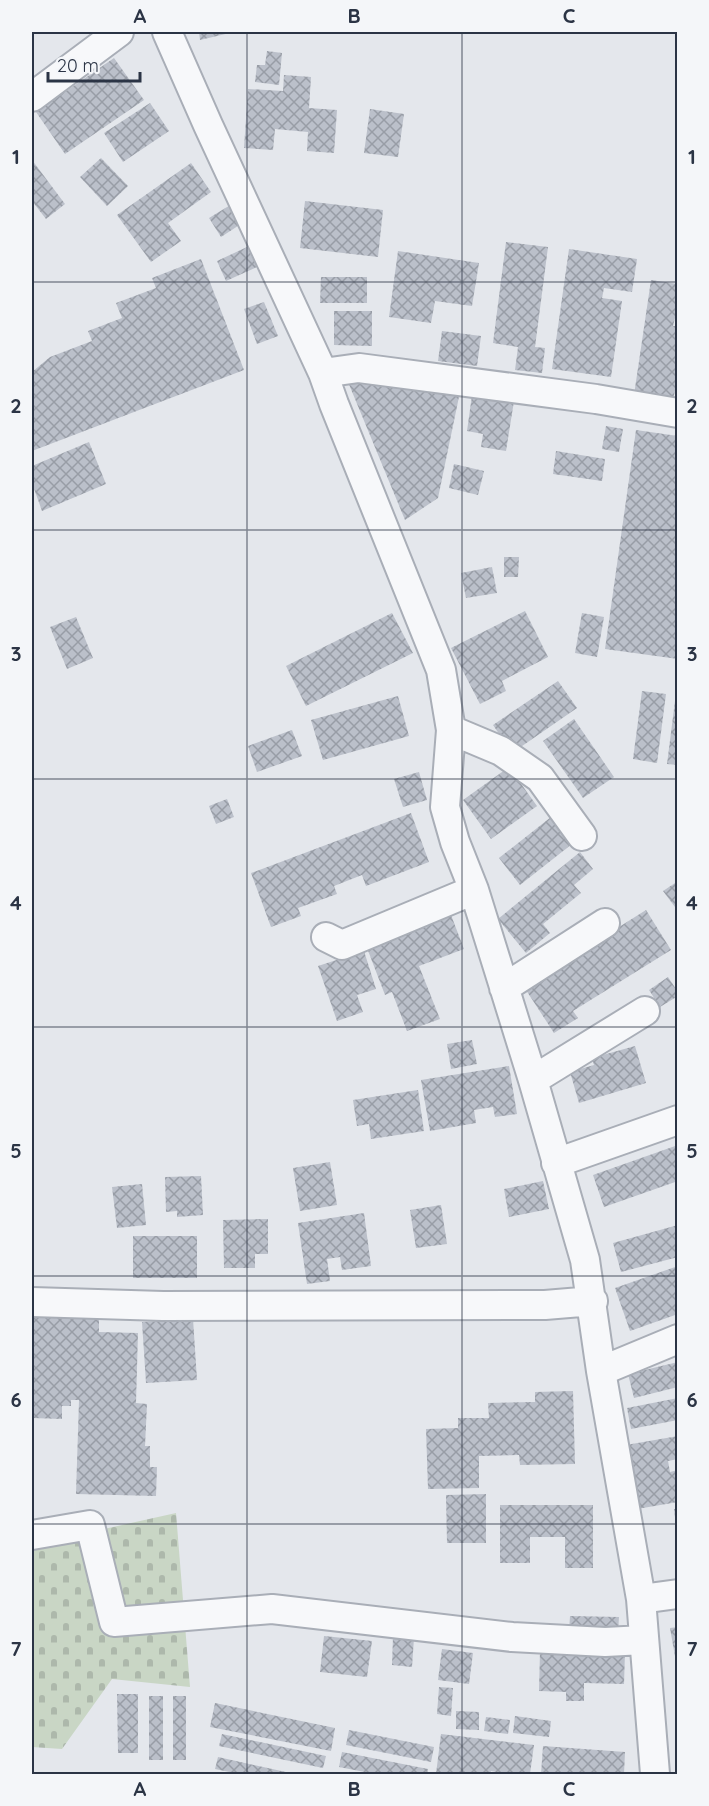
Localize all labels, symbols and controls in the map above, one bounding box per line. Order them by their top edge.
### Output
text: A [134,3,147,28]
text: B [347,3,361,28]
text: C [563,3,576,28]
scale bar [48,45,140,83]
text: 20 m [57,54,99,77]
text: 1 [12,144,20,169]
text: 1 [688,144,696,169]
text: 2 [10,393,22,418]
text: 2 [686,393,698,418]
text: 3 [11,641,21,666]
text: 3 [687,641,697,666]
text: 4 [10,890,22,915]
text: 4 [686,890,698,915]
text: 5 [10,1138,22,1163]
text: 5 [686,1138,698,1163]
text: 6 [10,1387,22,1412]
text: 6 [686,1387,698,1412]
text: 7 [11,1636,22,1661]
text: 7 [687,1636,698,1661]
text: A [134,1776,147,1801]
text: B [347,1776,361,1801]
text: C [563,1776,576,1801]

